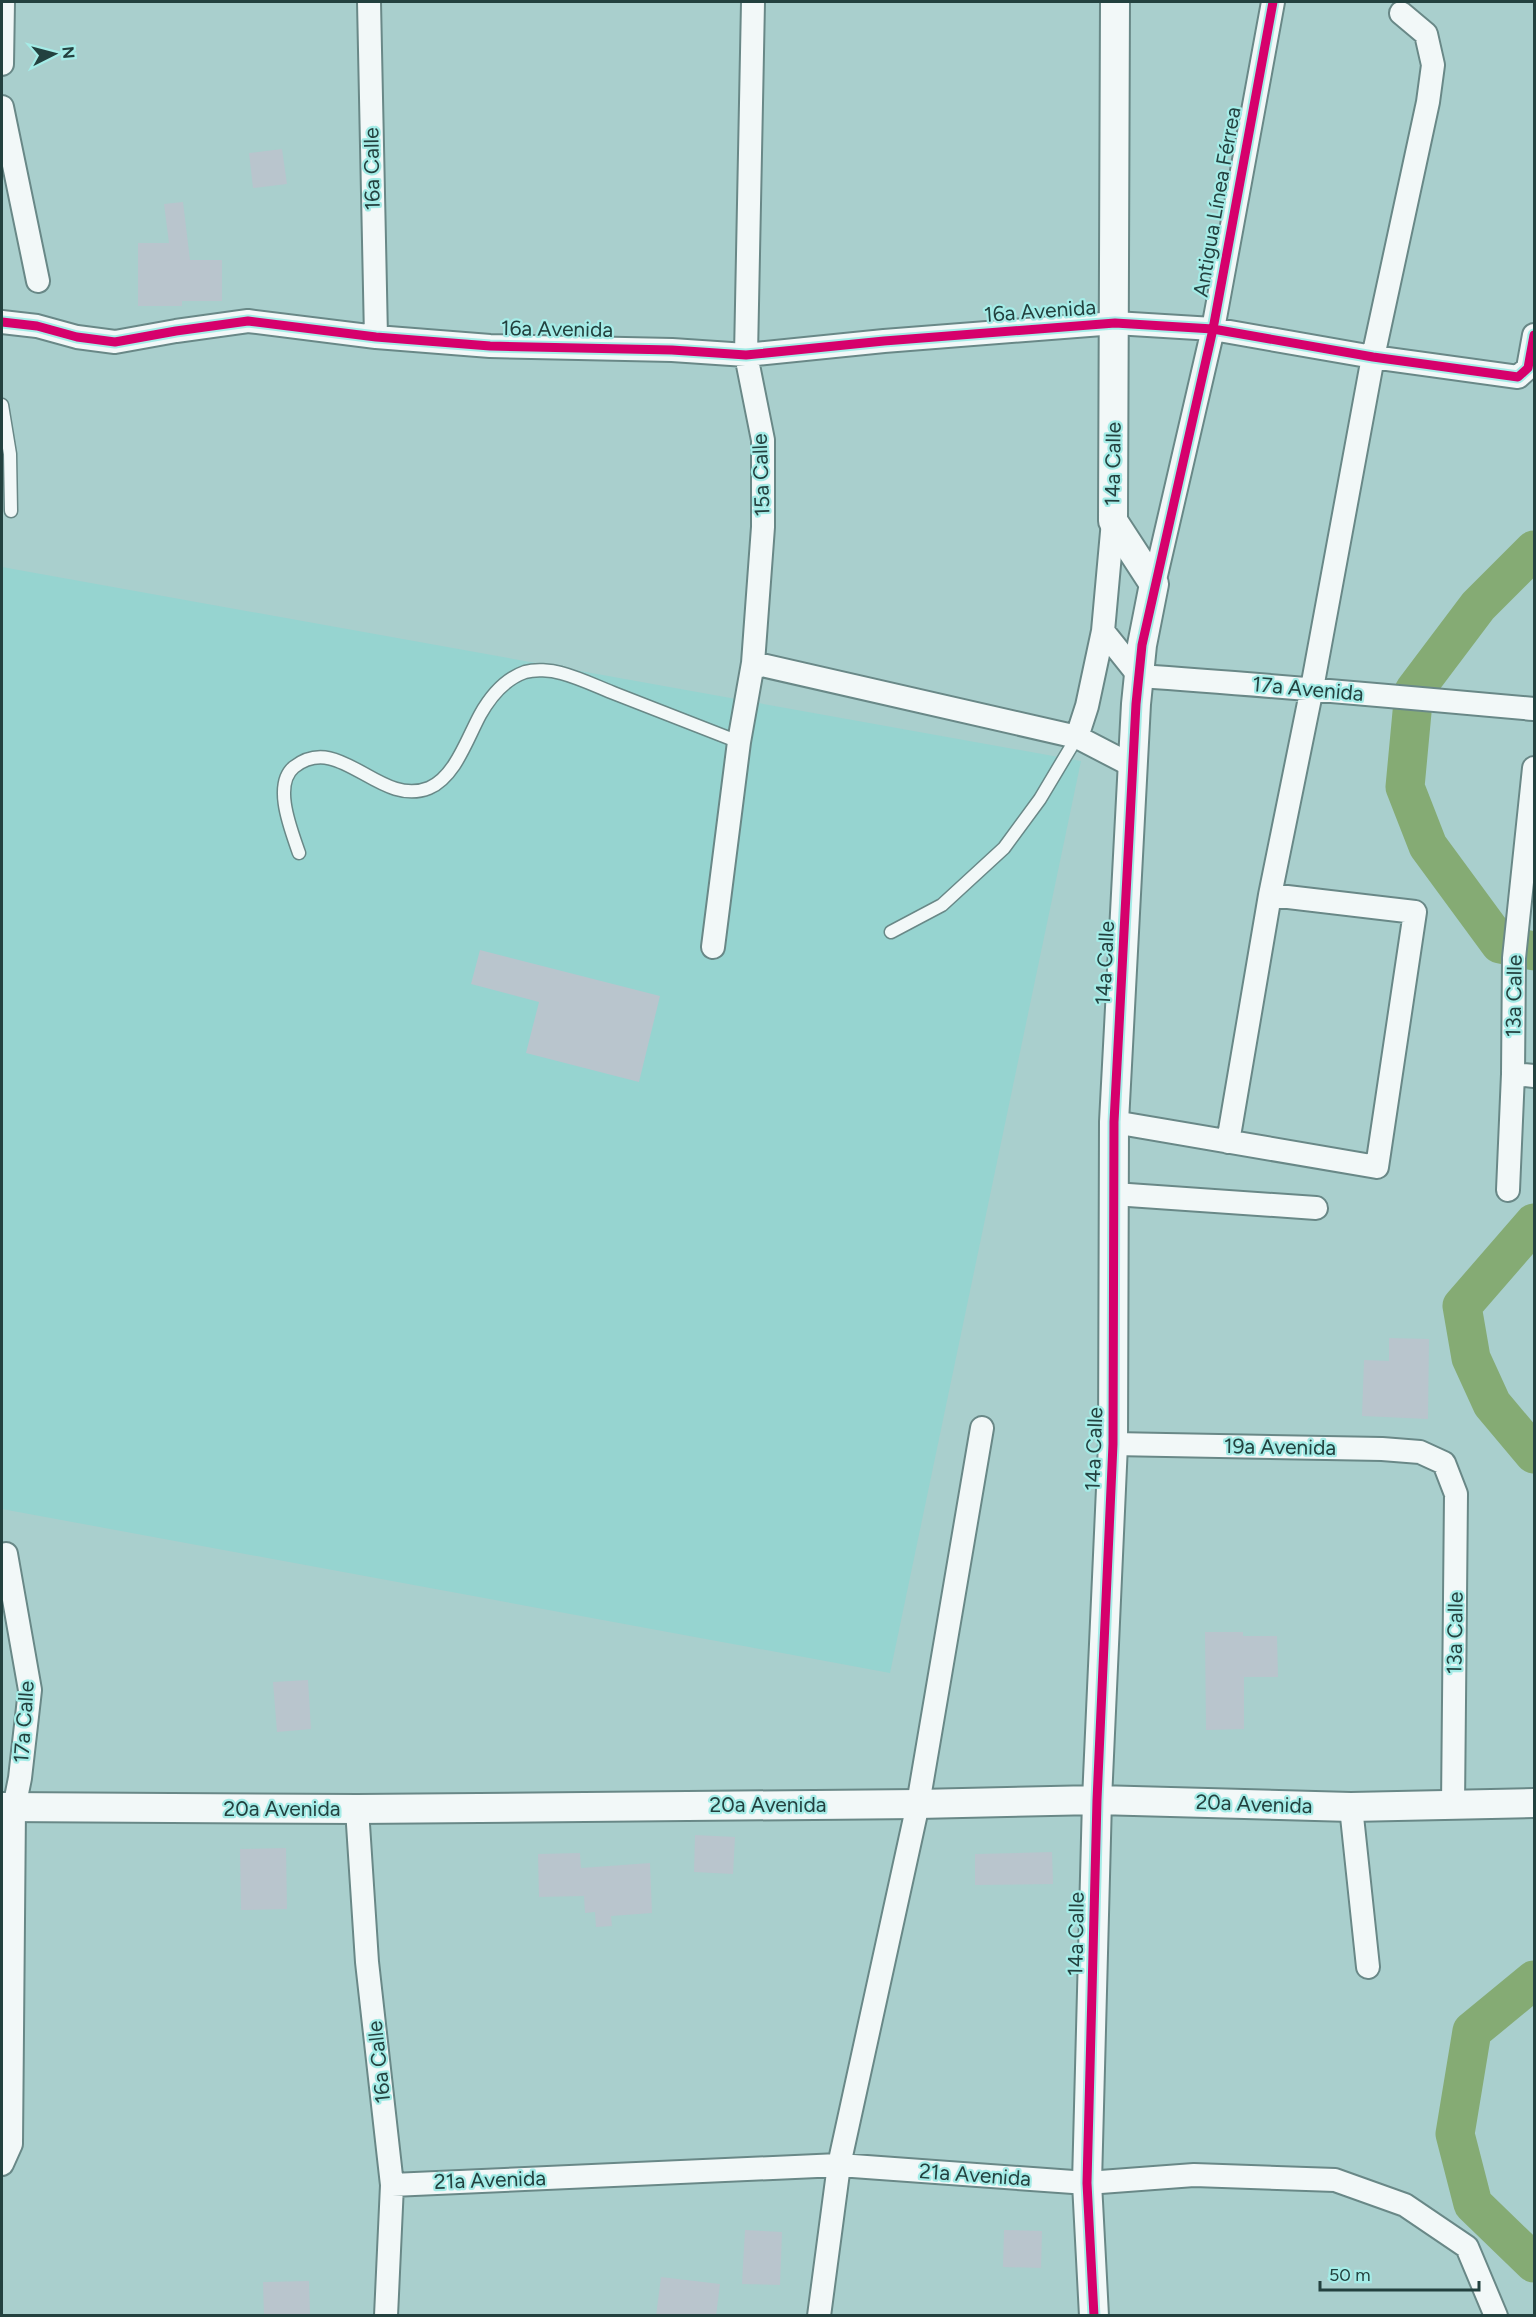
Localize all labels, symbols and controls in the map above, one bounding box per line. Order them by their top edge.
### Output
north arrow [24,24,84,84]
text: N [58,45,79,60]
street label: Antigua Línea Férrea [1187,105,1246,299]
street label: 16a Calle [358,127,385,211]
street label: 16a Avenida [983,294,1097,327]
street label: 16a Avenida [501,315,613,342]
street label: 14a Calle [1099,422,1126,506]
street label: 15a Calle [747,433,774,517]
street label: 17a Avenida [1251,671,1365,706]
street label: 14a Calle [1090,920,1119,1006]
street label: 13a Calle [1500,954,1527,1037]
street label: 14a Calle [1080,1406,1107,1491]
street label: 19a Avenida [1224,1433,1336,1460]
street label: 13a Calle [1441,1591,1468,1674]
street label: 17a Calle [8,1680,39,1764]
street label: 20a Avenida [1195,1789,1313,1818]
street label: 20a Avenida [710,1792,826,1817]
street label: 20a Avenida [224,1796,340,1821]
street label: 14a Calle [1062,1892,1089,1976]
street label: 16a Calle [362,2019,395,2105]
street label: 21a Avenida [918,2158,1032,2191]
street label: 21a Avenida [434,2165,546,2194]
scale bar [1320,2254,1479,2292]
text: 50 m [1329,2264,1371,2286]

